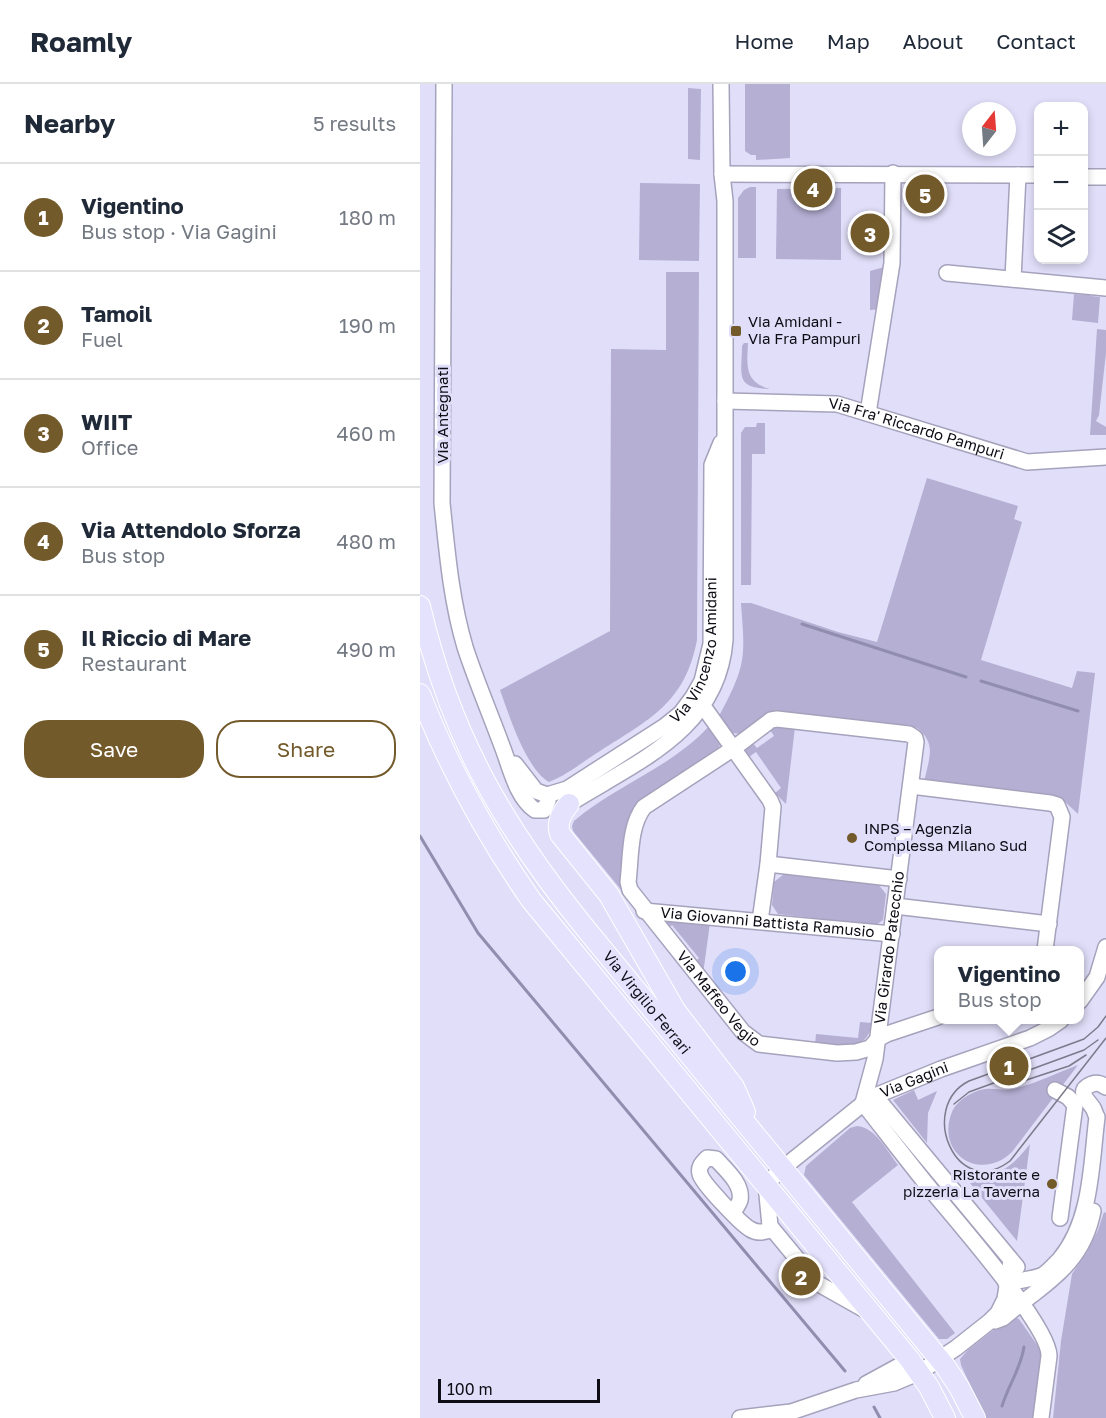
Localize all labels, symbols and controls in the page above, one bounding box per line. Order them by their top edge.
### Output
text: Roamly [30,25,132,58]
text: Home [734,28,794,54]
text: Map [827,28,870,54]
text: About [903,28,963,54]
text: Contact [996,28,1076,54]
north arrow [962,102,1016,156]
map controls [1034,102,1088,264]
button: + [1034,102,1088,156]
text: Nearby [24,108,115,139]
text: 5 results [313,111,396,135]
button: − [1034,156,1088,210]
pin: 4 [794,166,832,210]
pin: 5 [906,172,944,216]
text: Vigentino [81,192,184,219]
text: 1 [38,205,49,229]
text: 180 m [339,205,396,229]
pin: 3 [850,210,890,256]
button: layers [1034,210,1088,264]
text: Bus stop · Via Gagini [81,219,277,243]
text: Tamoil [81,300,152,327]
place label: Via Amidani - Via Fra Pampuri [748,312,861,347]
text: 2 [37,313,50,337]
text: 190 m [339,313,396,337]
marker: Via Amidani - Via Fra Pampuri [729,324,743,338]
text: Fuel [81,327,123,351]
street label: Via Antegnati [433,367,451,463]
street label: Via Fra' Riccardo Pampuri [828,394,1007,463]
text: WIIT [81,408,132,435]
text: 3 [37,421,50,445]
text: 460 m [337,421,396,445]
text: Office [81,435,138,459]
text: Via Attendolo Sforza [81,516,301,543]
text: 4 [37,529,50,553]
text: 480 m [337,529,396,553]
text: Bus stop [81,543,165,567]
street label: Via Vincenzo Amidani [666,577,719,726]
text: Il Riccio di Mare [81,624,251,651]
text: 5 [37,637,50,661]
text: 490 m [337,637,396,661]
text: Restaurant [81,651,187,675]
button: Save [24,720,204,778]
button: Share [216,720,396,778]
place label: INPS – Agenzia Complessa Milano Sud [864,819,1027,854]
marker: INPS – Agenzia Complessa Milano Sud [845,831,859,845]
street label: Via Girardo Patecchio [870,870,907,1025]
street label: Via Giovanni Battista Ramusio [660,903,875,940]
popup [934,946,1084,1024]
street label: Via Virgilio Ferrari [600,947,695,1057]
street label: Via Maffeo Vegio [674,947,764,1050]
your location [721,957,750,986]
text: Vigentino [958,960,1060,987]
text: Bus stop [958,987,1042,1011]
pin: 1 [990,1044,1028,1088]
street label: Via Gagini [877,1057,950,1101]
place label: Ristorante e pizzeria La Taverna [903,1165,1040,1200]
marker: Ristorante e pizzeria La Taverna [1045,1177,1059,1191]
pin: 2 [782,1254,820,1298]
scale bar [438,1376,600,1404]
text: 100 m [447,1379,493,1399]

